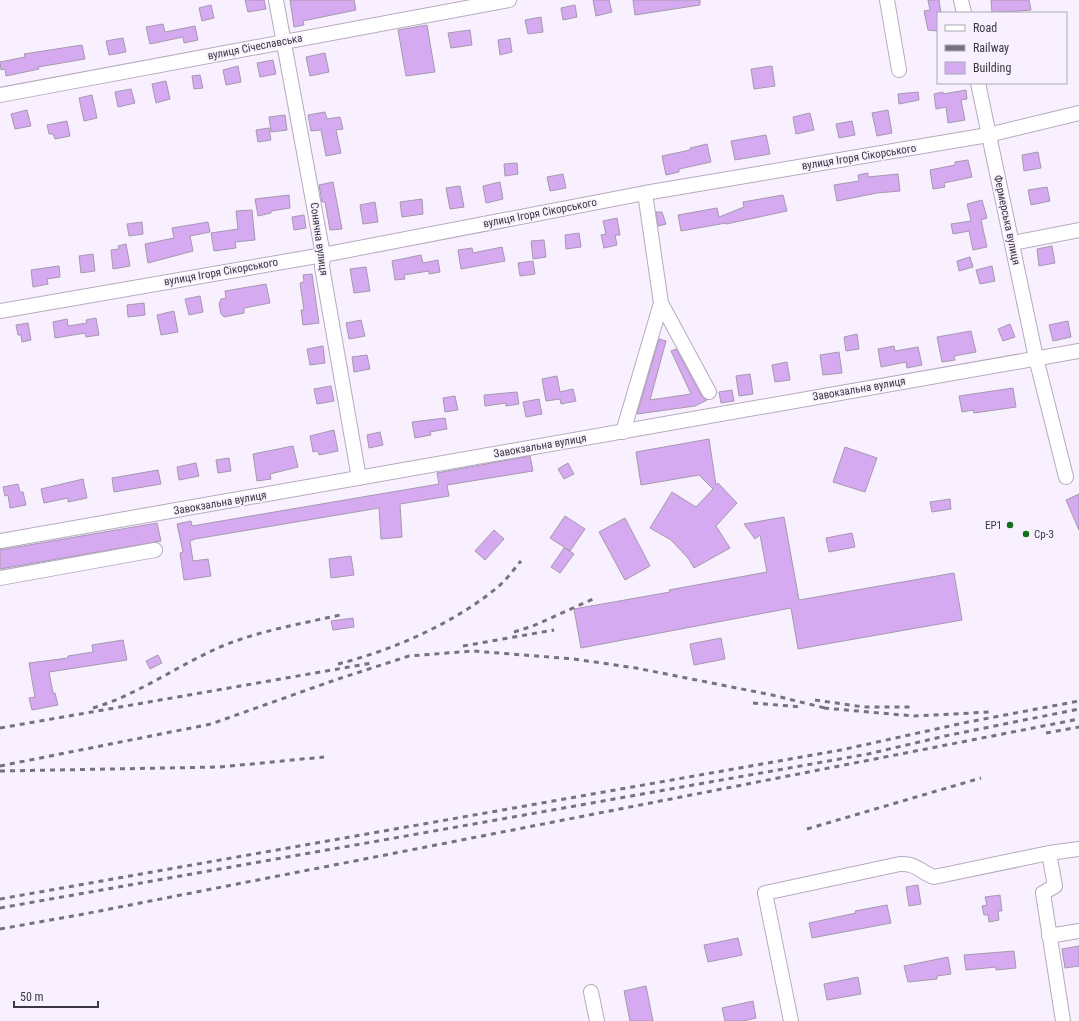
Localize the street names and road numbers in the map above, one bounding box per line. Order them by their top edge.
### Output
street label: вулиця Січеславська [206,31,304,63]
street label: вулиця Ігоря Сікорського [801,141,918,172]
street label: Фермерська вулиця [991,174,1023,266]
street label: вулиця Ігоря Сікорського [482,195,598,230]
street label: Сонячна вулиця [307,202,331,276]
street label: вулиця Ігоря Сікорського [163,255,280,288]
street label: Завокзальна вулиця [812,374,906,404]
street label: Завокзальна вулиця [493,431,587,461]
street label: Завокзальна вулиця [173,488,267,518]

